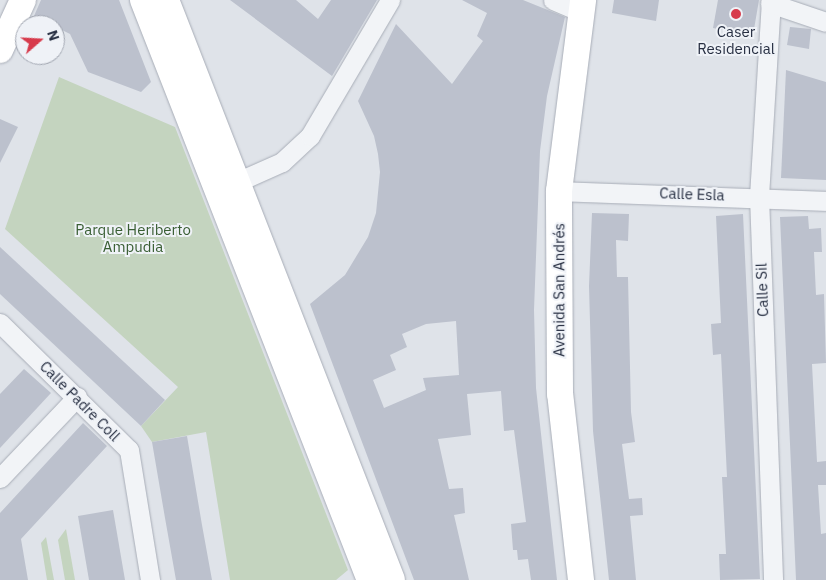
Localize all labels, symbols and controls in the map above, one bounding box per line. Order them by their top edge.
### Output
marker: Caser Residencial [730,8,742,20]
north arrow [15,15,65,65]
place label: Caser Residencial [697,22,775,57]
text: N [43,28,63,43]
street label: Calle Esla [659,184,725,204]
park label: Parque Heriberto Ampudia [75,220,191,255]
street label: Avenida San Andrés [550,223,568,357]
street label: Calle Sil [752,263,772,317]
street label: Calle Padre Coll [36,357,124,445]

